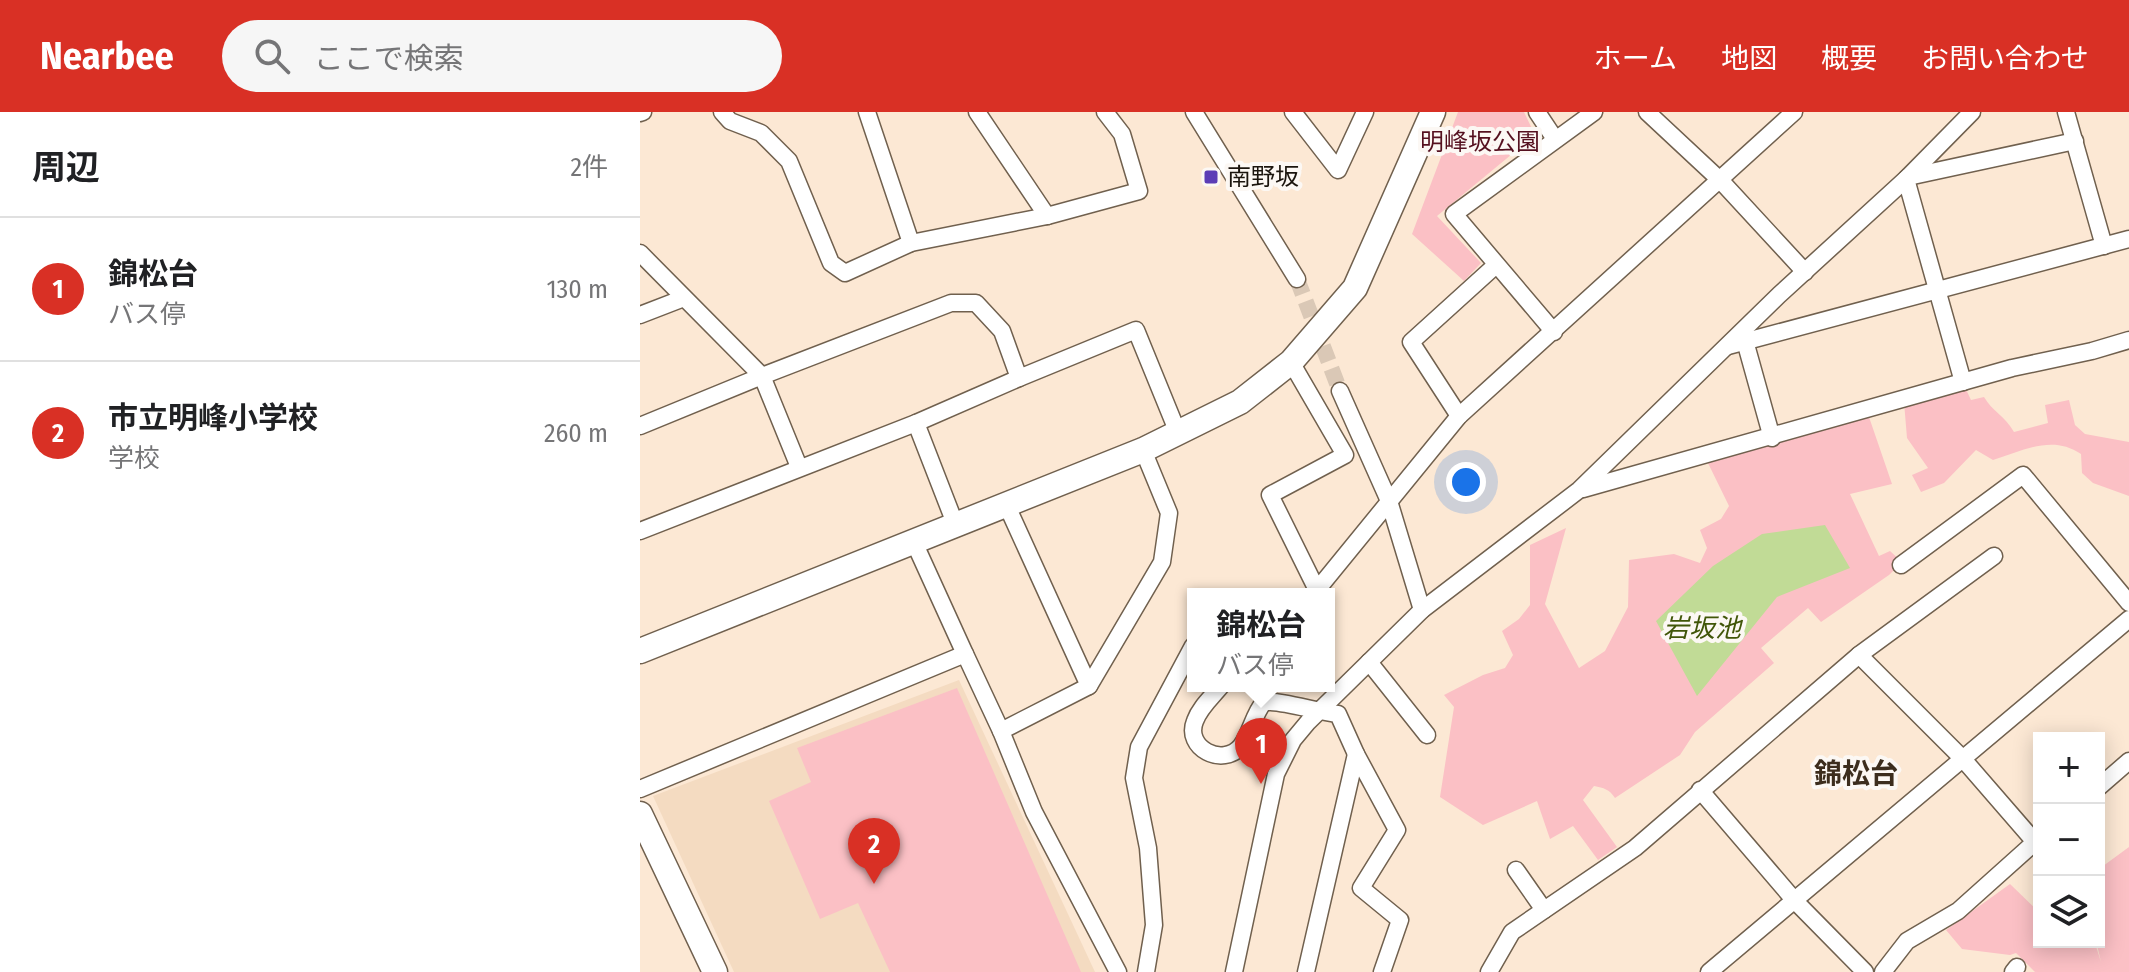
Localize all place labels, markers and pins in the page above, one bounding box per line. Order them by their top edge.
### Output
place label: 南野坂 [1227,163,1299,191]
marker: 南野坂 [1202,168,1220,186]
pin: 1 [1235,718,1287,784]
pin: 2 [848,818,900,884]

